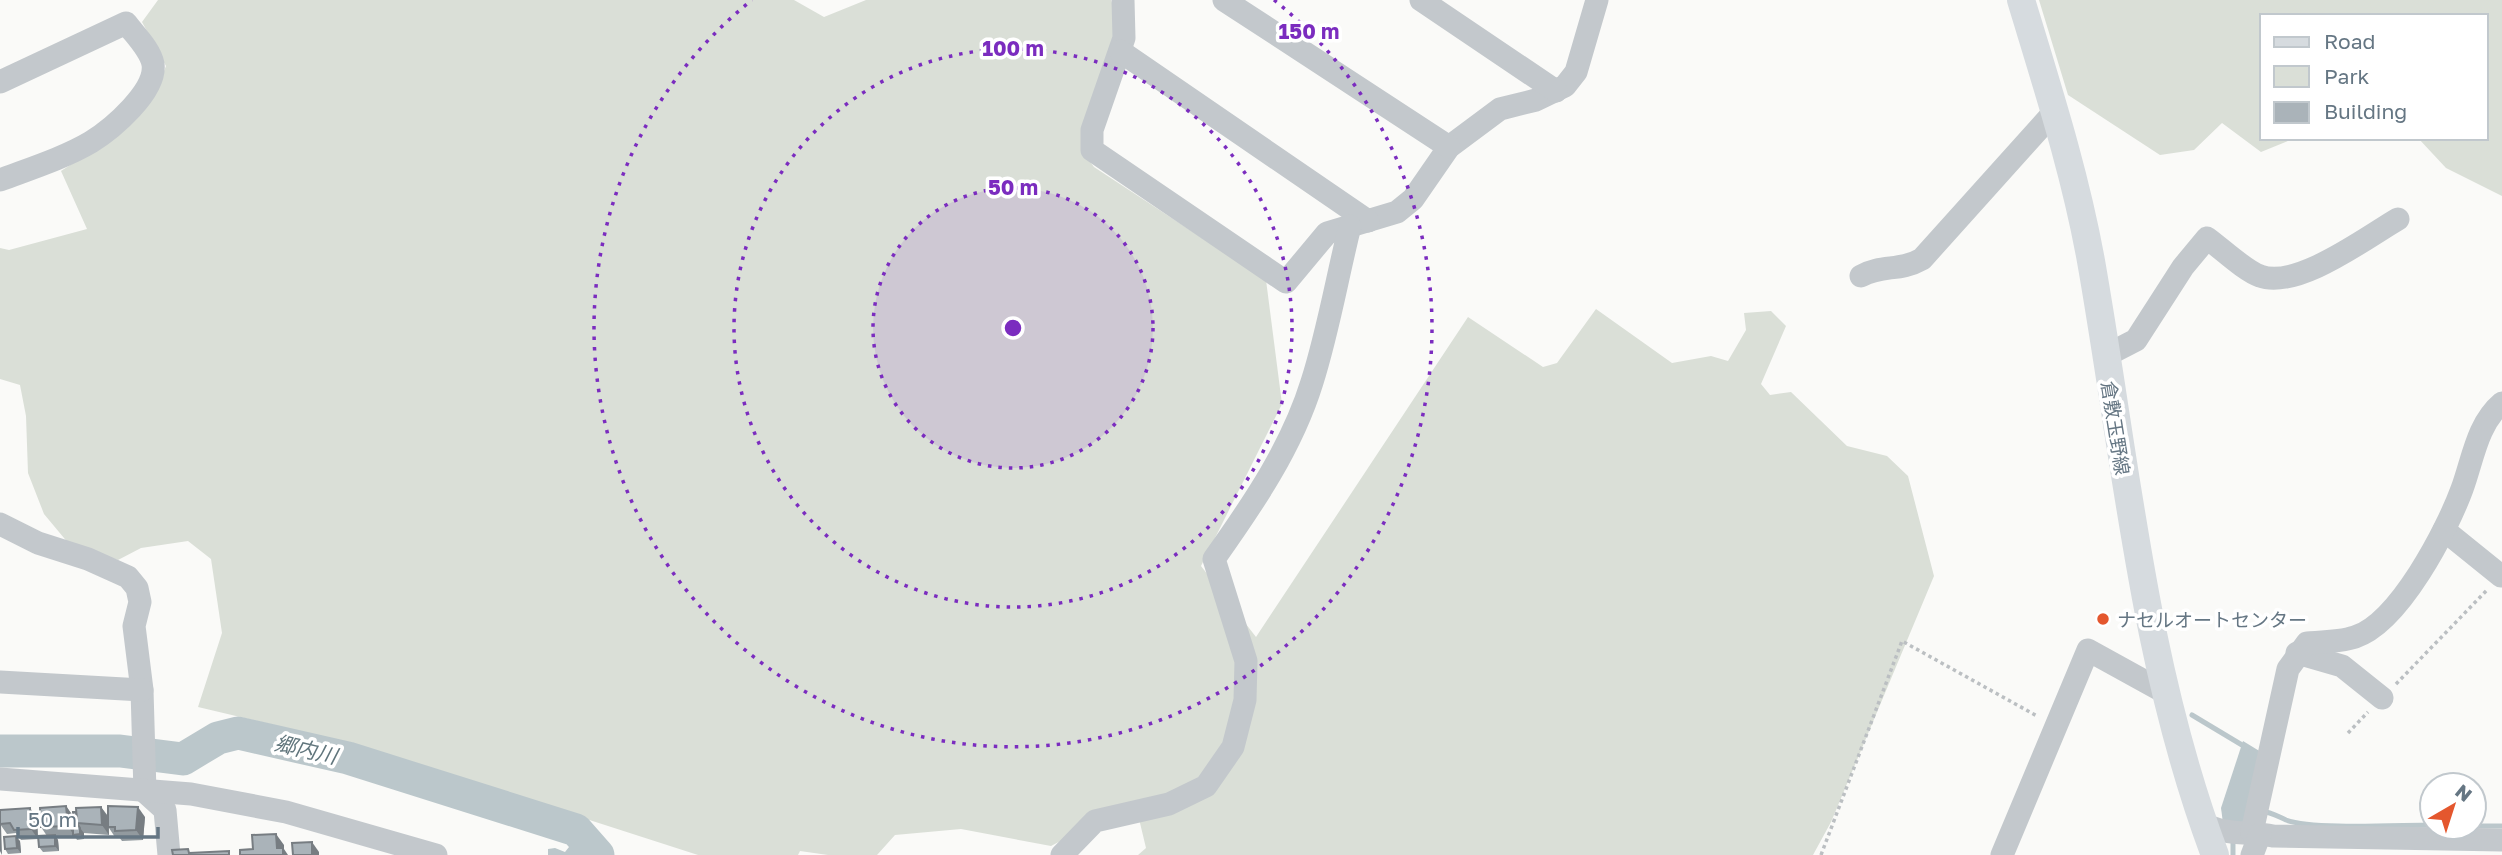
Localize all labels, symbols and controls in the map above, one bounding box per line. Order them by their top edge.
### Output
legend [2260,14,2488,140]
text: 150 m [1279,18,1339,44]
text: Road [2324,28,2375,54]
text: 100 m [982,35,1044,61]
text: Park [2324,63,2370,89]
text: Building [2324,98,2407,124]
text: 50 m [988,174,1038,200]
centre of rings [1001,316,1025,340]
street label: 倉敷玉野線 [2097,379,2135,477]
place label: ナセルオートセンター [2117,608,2307,631]
marker: ナセルオートセンター [2095,611,2111,627]
water label: 郷内川 [272,729,342,769]
north arrow [2418,771,2488,841]
text: N [2451,779,2477,806]
scale bar [18,796,158,840]
text: 50 m [28,806,77,832]

